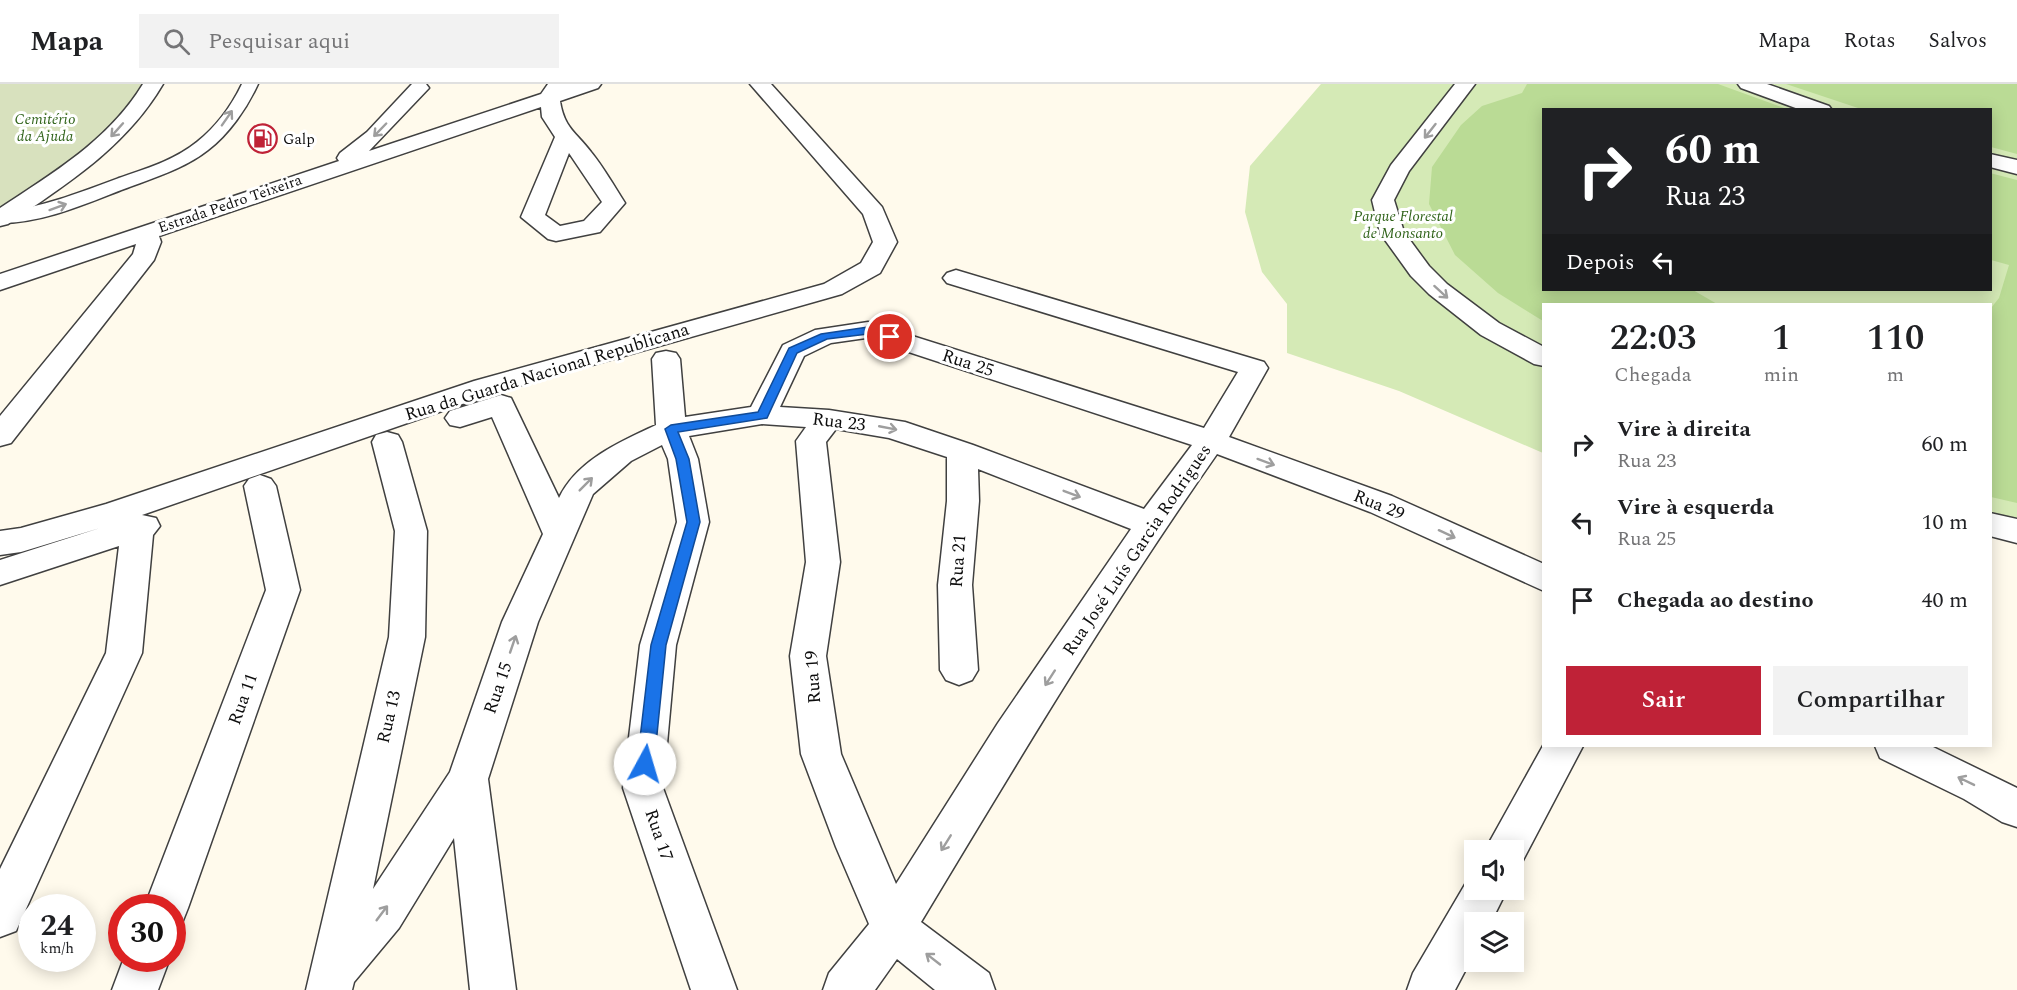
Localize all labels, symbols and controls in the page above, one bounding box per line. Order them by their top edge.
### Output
search box [139,14,559,68]
text: Mapa [30,20,103,63]
icon: search [160,25,193,58]
text: Pesquisar aqui [208,25,350,58]
text: Mapa [1758,25,1811,57]
text: Rotas [1844,25,1896,57]
text: Salvos [1929,25,1987,57]
park label: Cemitério da Ajuda [14,108,76,148]
one-way arrow [221,110,233,126]
text: 60 m [1665,119,1760,182]
one-way arrow [110,122,124,137]
fuel station icon: Galp [246,123,278,155]
one-way arrow [372,123,387,138]
one-way arrow [1424,123,1437,139]
place label: Galp [283,128,315,151]
icon: right [1566,132,1644,210]
street label: Estrada Pedro Teixeira [155,168,306,239]
text: Rua 23 [1665,176,1745,218]
one-way arrow [48,200,67,211]
park label: Parque Florestal de Monsanto [1353,205,1453,245]
text: Depois [1566,246,1635,279]
icon: left [1647,246,1680,279]
one-way arrow [1434,285,1449,299]
pin [864,311,915,362]
text: 22:03 [1610,311,1696,366]
text: 1 [1772,311,1791,366]
text: 110 [1866,311,1924,366]
street label: Rua da Guarda Nacional Republicana [401,316,693,428]
icon: arrive [873,320,906,353]
street label: Rua 25 [938,342,998,384]
text: Chegada [1614,360,1692,390]
text: min [1764,360,1799,390]
text: m [1887,360,1904,390]
street label: Rua 23 [811,405,867,439]
text: Vire à direita [1617,413,1751,446]
one-way arrow [878,423,897,434]
icon: right [1566,428,1599,461]
text: 60 m [1922,428,1968,461]
street label: Rua José Luís Garcia Rodrigues [1056,439,1218,661]
text: Rua 23 [1617,446,1676,476]
one-way arrow [1256,457,1275,468]
one-way arrow [579,477,594,491]
street label: Rua 29 [1349,482,1409,528]
one-way arrow [1062,489,1080,500]
text: Vire à esquerda [1617,491,1774,524]
icon: left [1566,506,1599,539]
text: 10 m [1922,506,1968,539]
text: Rua 25 [1617,524,1676,554]
one-way arrow [1437,529,1455,541]
street label: Rua 21 [943,533,973,589]
icon: arrive [1566,584,1599,617]
text: Chegada ao destino [1617,584,1814,617]
text: 40 m [1922,584,1968,617]
one-way arrow [508,635,519,654]
street label: Rua 19 [798,649,828,705]
street label: Rua 15 [477,658,519,718]
button: Sair [1566,666,1761,735]
button: Compartilhar [1773,666,1968,735]
street label: Rua 11 [221,669,265,729]
one-way arrow [1043,669,1055,686]
street label: Rua 13 [370,688,408,746]
position arrow [613,732,677,796]
one-way arrow [1957,774,1975,786]
street label: Rua 17 [638,805,680,865]
one-way arrow [939,834,951,851]
map controls [1464,840,1524,972]
button: sound [1464,840,1524,900]
speed limit sign: 30 [108,894,186,972]
text: 24 [40,903,74,949]
one-way arrow [376,906,389,922]
button: layers [1464,912,1524,972]
text: km/h [40,937,74,960]
one-way arrow [925,952,941,965]

